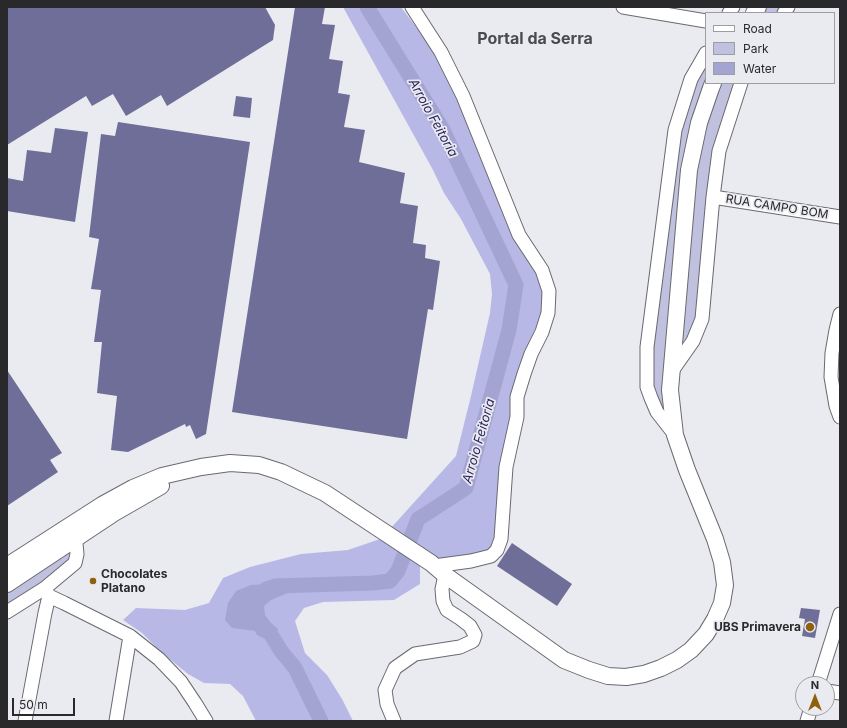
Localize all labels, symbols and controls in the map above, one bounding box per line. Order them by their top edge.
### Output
legend [705,12,835,84]
text: Road [743,21,772,36]
district label: Portal da Serra [477,29,593,49]
text: Park [743,41,769,56]
text: Water [743,61,776,76]
water label: Arroio Feitoria [405,76,461,160]
street label: RUA CAMPO BOM [725,192,829,222]
water label: Arroio Feitoria [459,397,499,485]
place label: Chocolates Platano [101,567,167,595]
marker: Chocolates Platano [88,576,98,586]
place label: UBS Primavera [714,620,801,634]
marker: UBS Primavera [804,621,816,633]
north arrow [795,676,835,716]
text: N [811,678,819,692]
scale bar [14,690,77,716]
text: 50 m [19,697,48,712]

